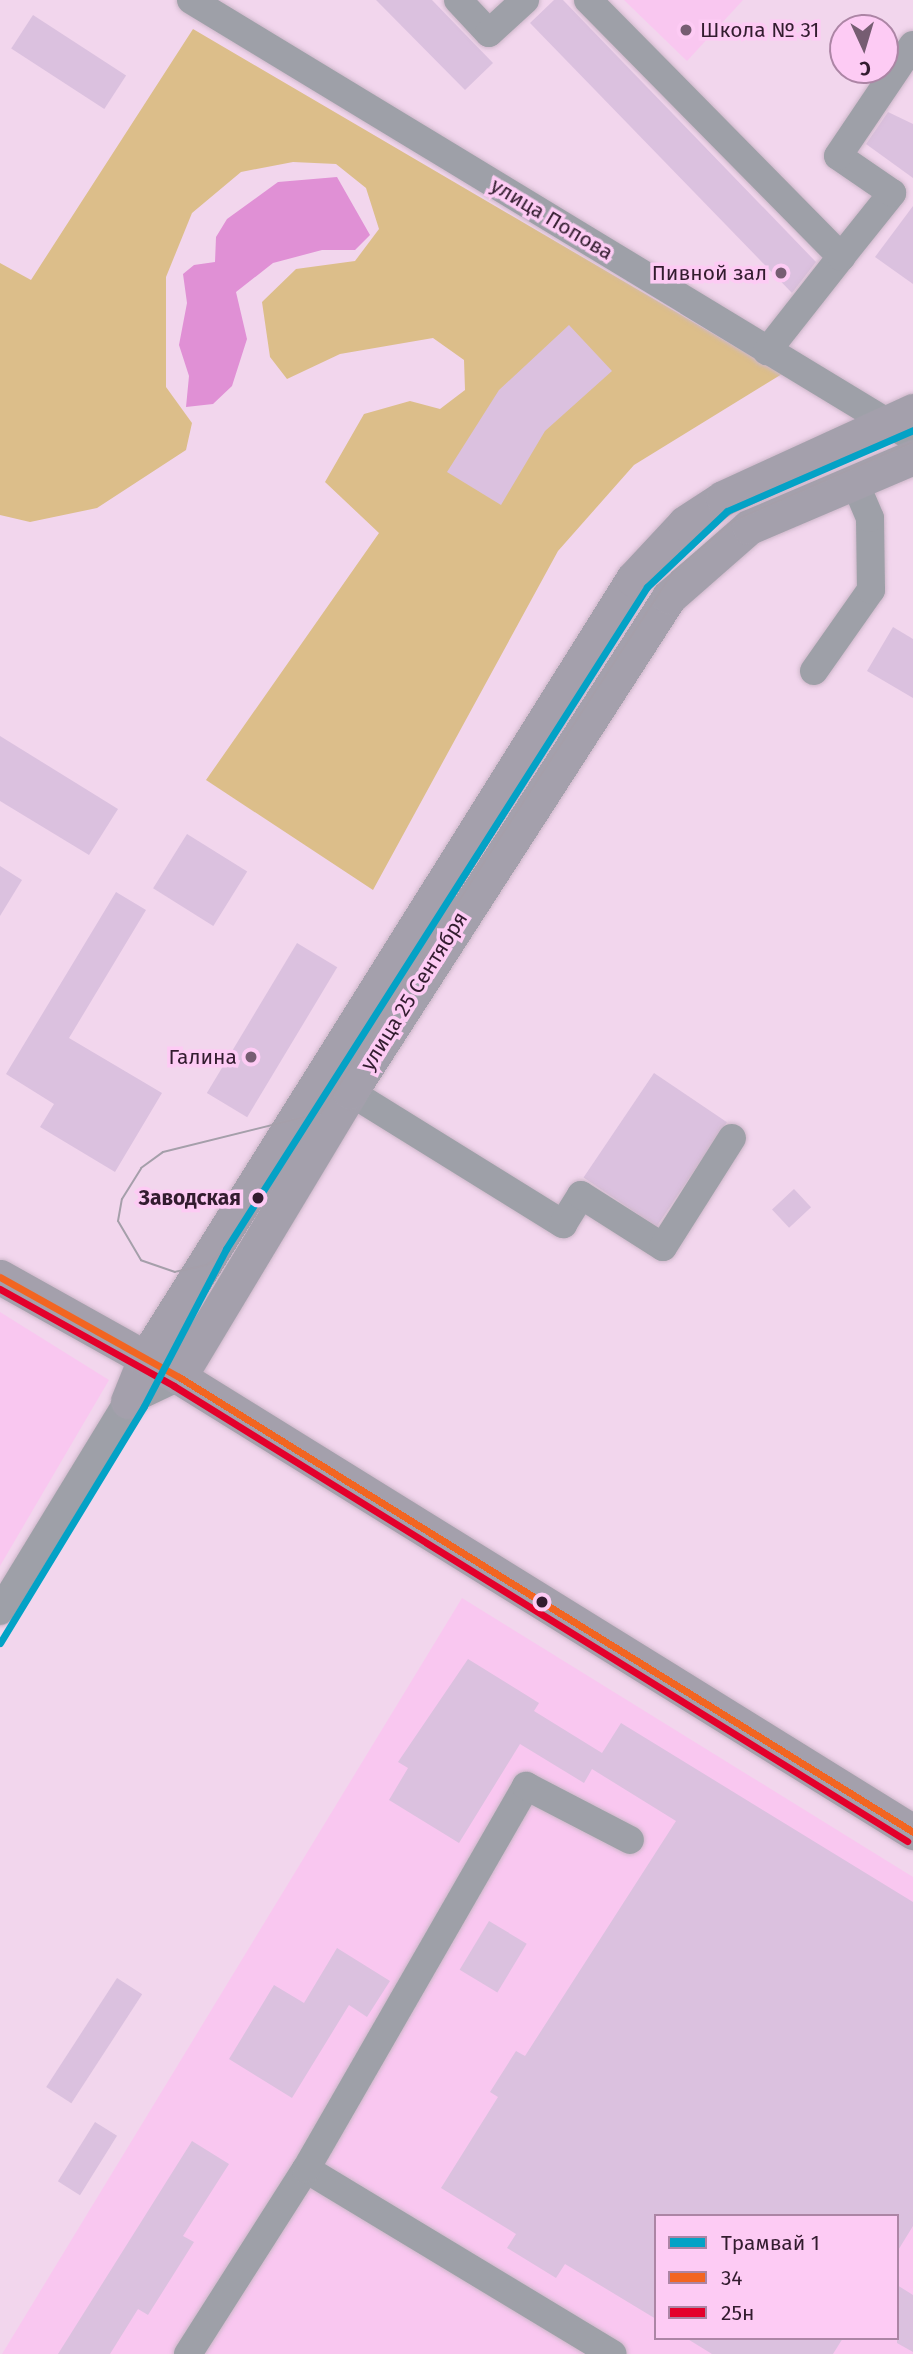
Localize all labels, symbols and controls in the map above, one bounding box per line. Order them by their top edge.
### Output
north arrow [829,14,899,84]
place label: Школа № 31 [700,17,819,43]
marker: Школа № 31 [678,22,694,38]
text: С [859,57,872,80]
street label: улица Попова [486,173,618,265]
place label: Пивной зал [652,260,767,286]
marker: Пивной зал [773,265,789,281]
street label: улица 25 Сентября [355,907,473,1075]
place label: Галина [168,1044,237,1070]
marker: Галина [243,1049,259,1065]
place label: Заводская [139,1185,241,1211]
marker: Заводская [247,1187,269,1209]
unlabelled marker [535,1595,549,1609]
legend [654,2214,899,2340]
text: Трамвай 1 [721,2230,820,2256]
text: 34 [721,2265,743,2291]
text: 25н [721,2300,754,2326]

